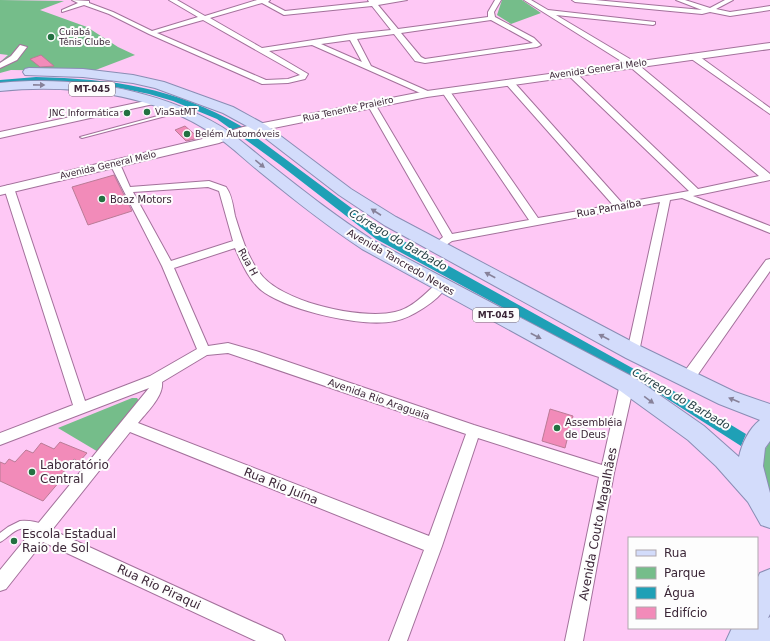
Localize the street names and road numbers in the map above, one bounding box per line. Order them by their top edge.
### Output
street label: Avenida General Melo [549,57,648,81]
road number: MT-045 [69,82,115,96]
street label: Rua Tenente Praieiro [302,94,395,123]
street label: Avenida General Melo [59,149,158,181]
street label: Rua Parnaíba [576,197,642,219]
street label: Avenida Tancredo Neves [345,227,457,297]
street label: Rua H [236,246,260,278]
road number: MT-045 [473,308,519,322]
street label: Avenida Rio Araguaia [327,376,431,422]
street label: Avenida Couto Magalhães [576,446,620,602]
street label: Rua Rio Juína [242,465,320,507]
street label: Rua Rio Piraqui [115,562,203,612]

